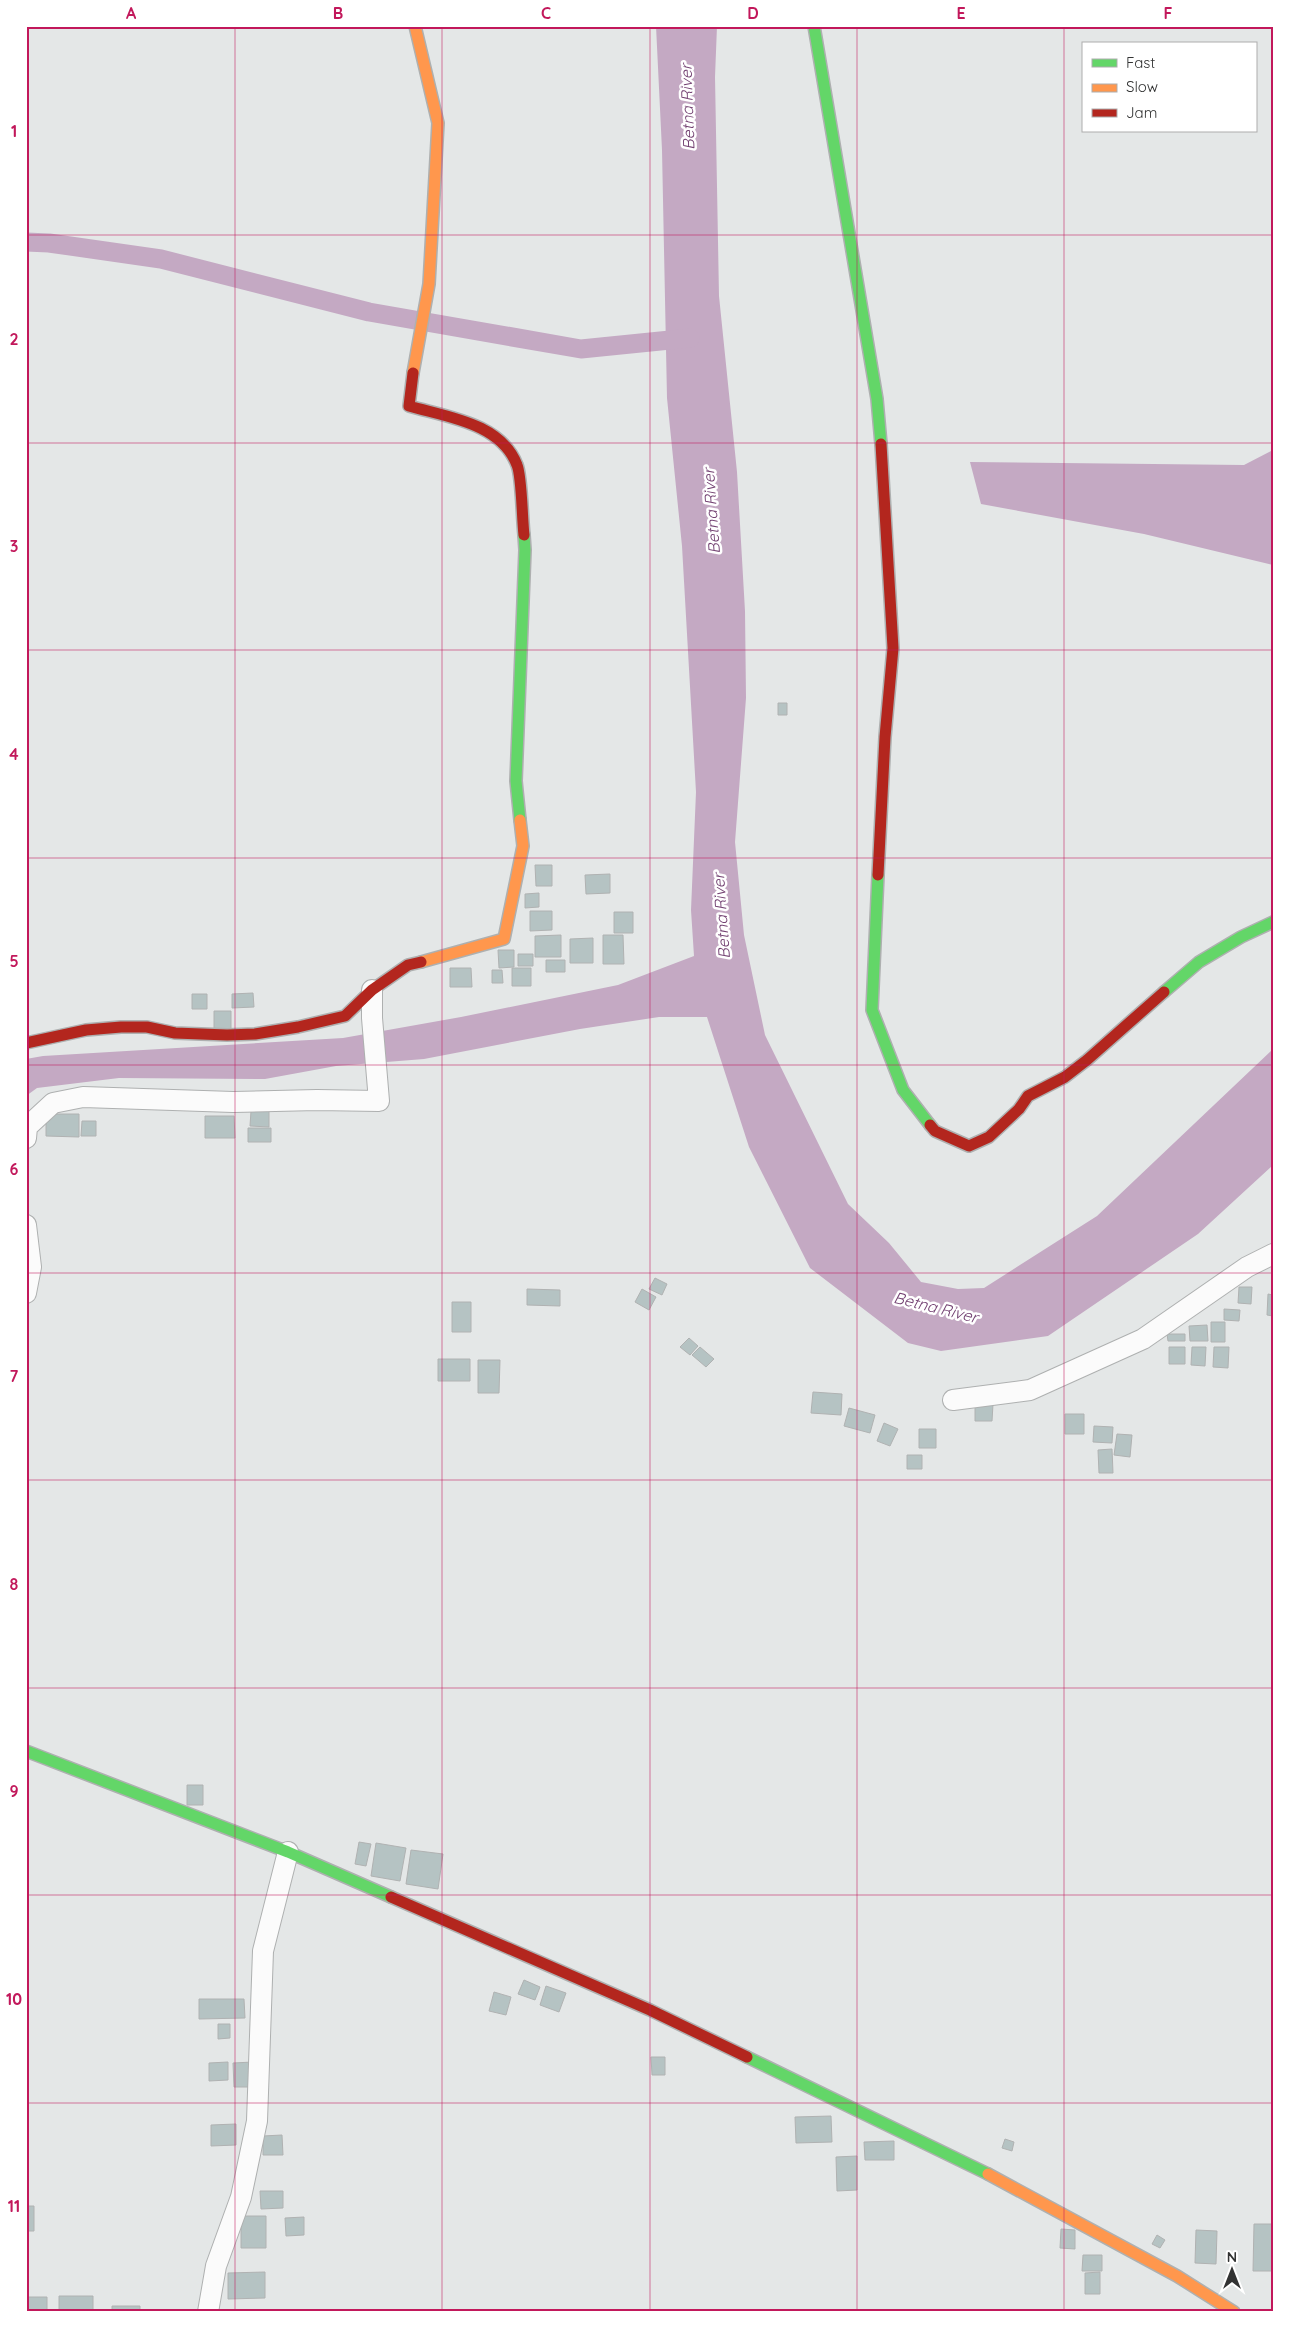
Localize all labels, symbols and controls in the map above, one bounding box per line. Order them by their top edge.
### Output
text: A [126,3,137,23]
text: B [333,3,343,23]
text: C [541,3,551,23]
text: D [747,3,759,23]
text: E [956,3,966,23]
text: F [1164,3,1173,23]
legend [1082,42,1256,132]
text: Fast [1126,53,1155,72]
water label: Betna River [675,62,698,150]
text: Slow [1126,77,1158,96]
text: Jam [1126,103,1157,122]
text: 1 [11,121,17,141]
text: 2 [9,329,19,349]
water label: Betna River [698,466,724,555]
text: 3 [10,536,18,556]
text: 4 [9,744,19,764]
water label: Betna River [708,871,734,960]
text: 5 [9,951,19,971]
text: 6 [10,1159,19,1179]
water label: Betna River [892,1287,982,1328]
text: 7 [10,1366,19,1386]
text: 8 [10,1574,19,1594]
text: 9 [9,1781,19,1801]
text: 10 [6,1989,22,2009]
text: 11 [8,2196,20,2216]
north arrow [1206,2246,1256,2296]
text: N [1227,2248,1237,2266]

